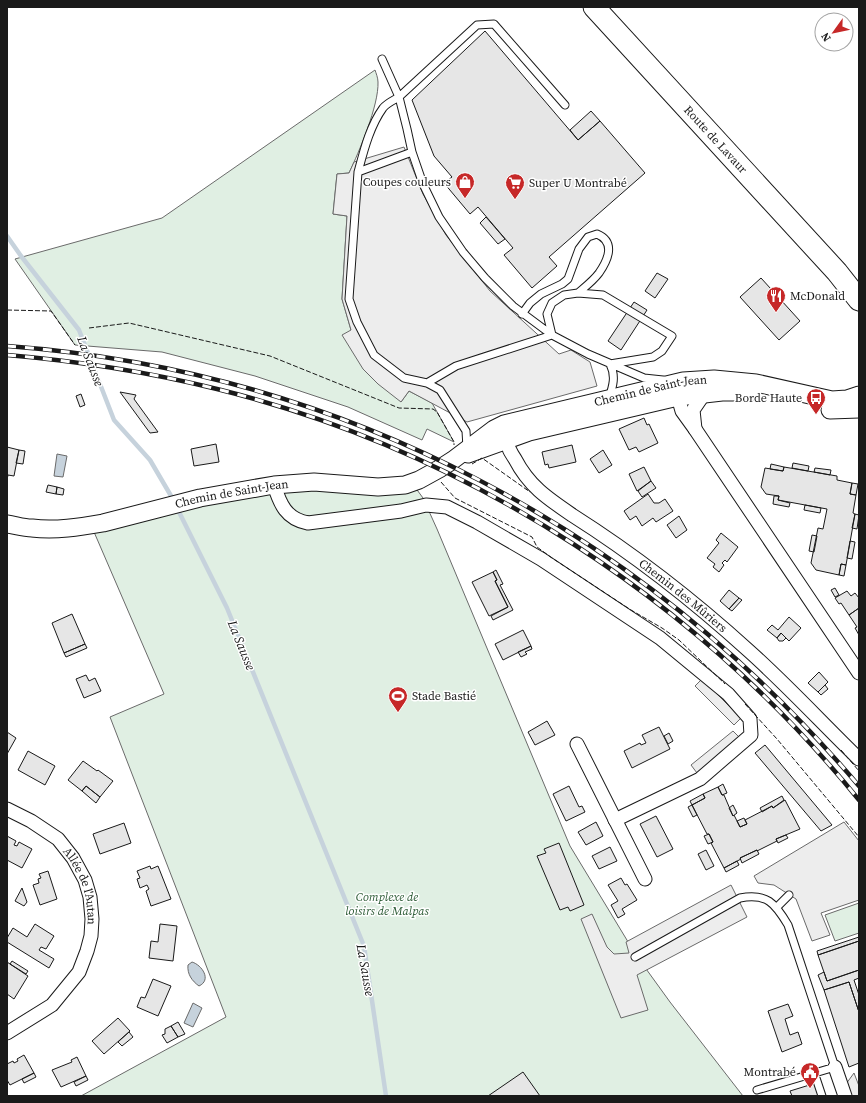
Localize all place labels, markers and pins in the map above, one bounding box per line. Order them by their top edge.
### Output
shop icon: Coupes couleurs [454,171,476,199]
supermarket icon: Super U Montrabé [504,172,526,200]
place label: Coupes couleurs [363,174,451,190]
place label: Super U Montrabé [529,175,627,191]
restaurant icon: McDonald [765,285,787,313]
place label: McDonald [790,288,845,304]
bus stop icon: Borde Haute [805,387,827,415]
place label: Borde Haute [735,390,802,406]
sports icon: Stade Bastié [387,685,409,713]
place label: Stade Bastié [412,688,476,704]
public building icon: Montrabé [799,1061,821,1089]
place label: Montrabé [744,1064,796,1080]

